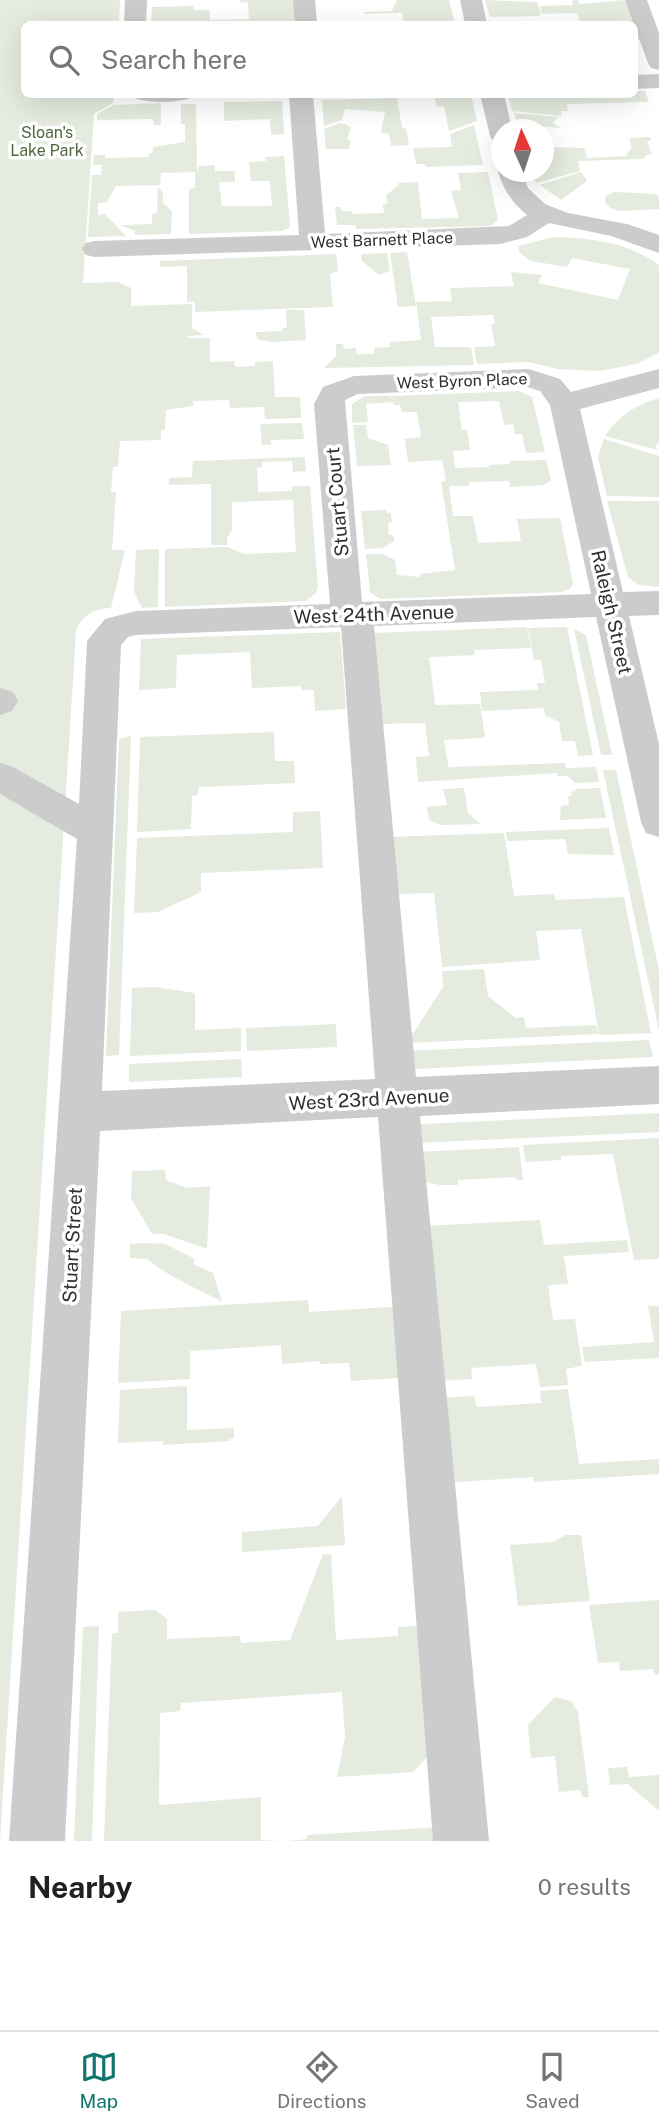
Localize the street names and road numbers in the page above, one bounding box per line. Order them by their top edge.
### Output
street label: West Barnett Place [311,228,453,252]
street label: West Byron Place [396,369,528,393]
street label: Stuart Court [321,446,353,558]
street label: Raleigh Street [587,548,637,676]
street label: West 24th Avenue [293,600,455,628]
street label: West 23rd Avenue [288,1084,450,1114]
street label: Stuart Street [58,1187,86,1303]

